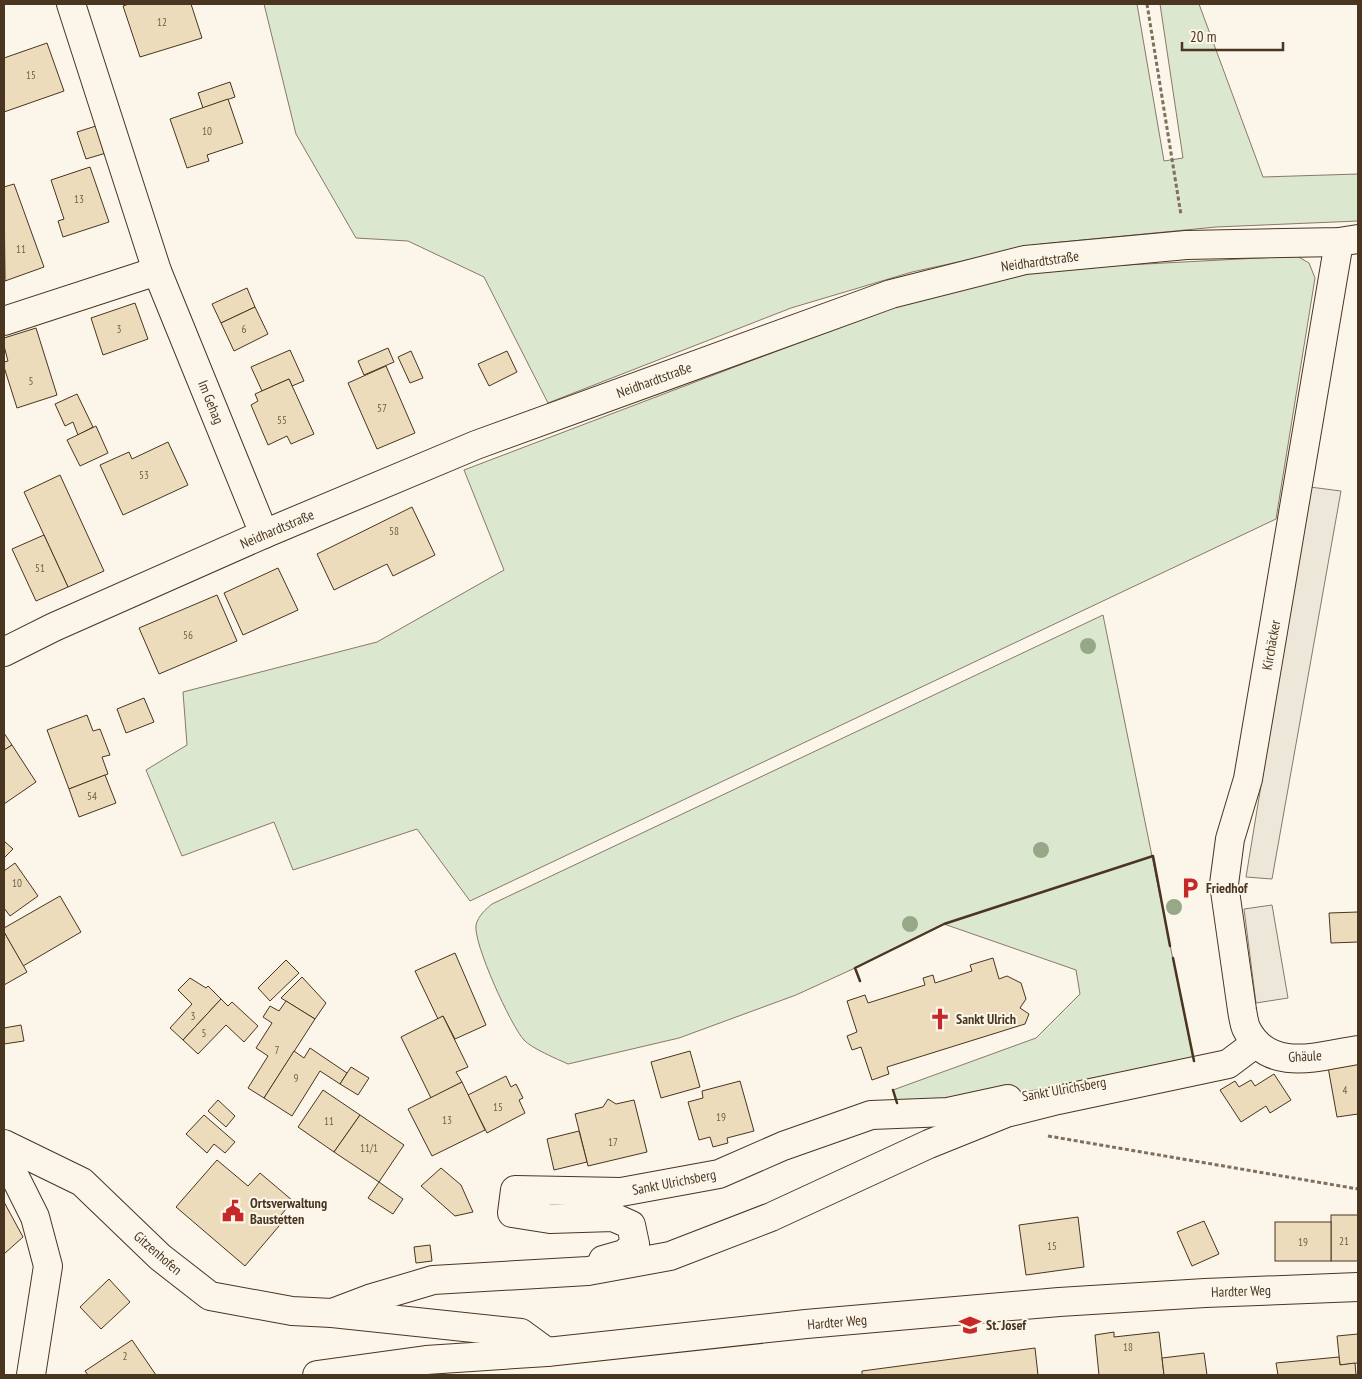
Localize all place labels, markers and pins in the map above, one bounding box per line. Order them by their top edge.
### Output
parking icon: Friedhof [1177,875,1203,901]
place label: Friedhof [1206,879,1249,897]
church icon: Sankt Ulrich [927,1006,953,1032]
place label: Sankt Ulrich [956,1010,1016,1028]
place label: Ortsverwaltung Baustetten [250,1194,327,1228]
public building icon: Ortsverwaltung Baustetten [220,1198,246,1224]
school or university icon: St. Josef [957,1312,983,1338]
place label: St. Josef [986,1316,1027,1334]

